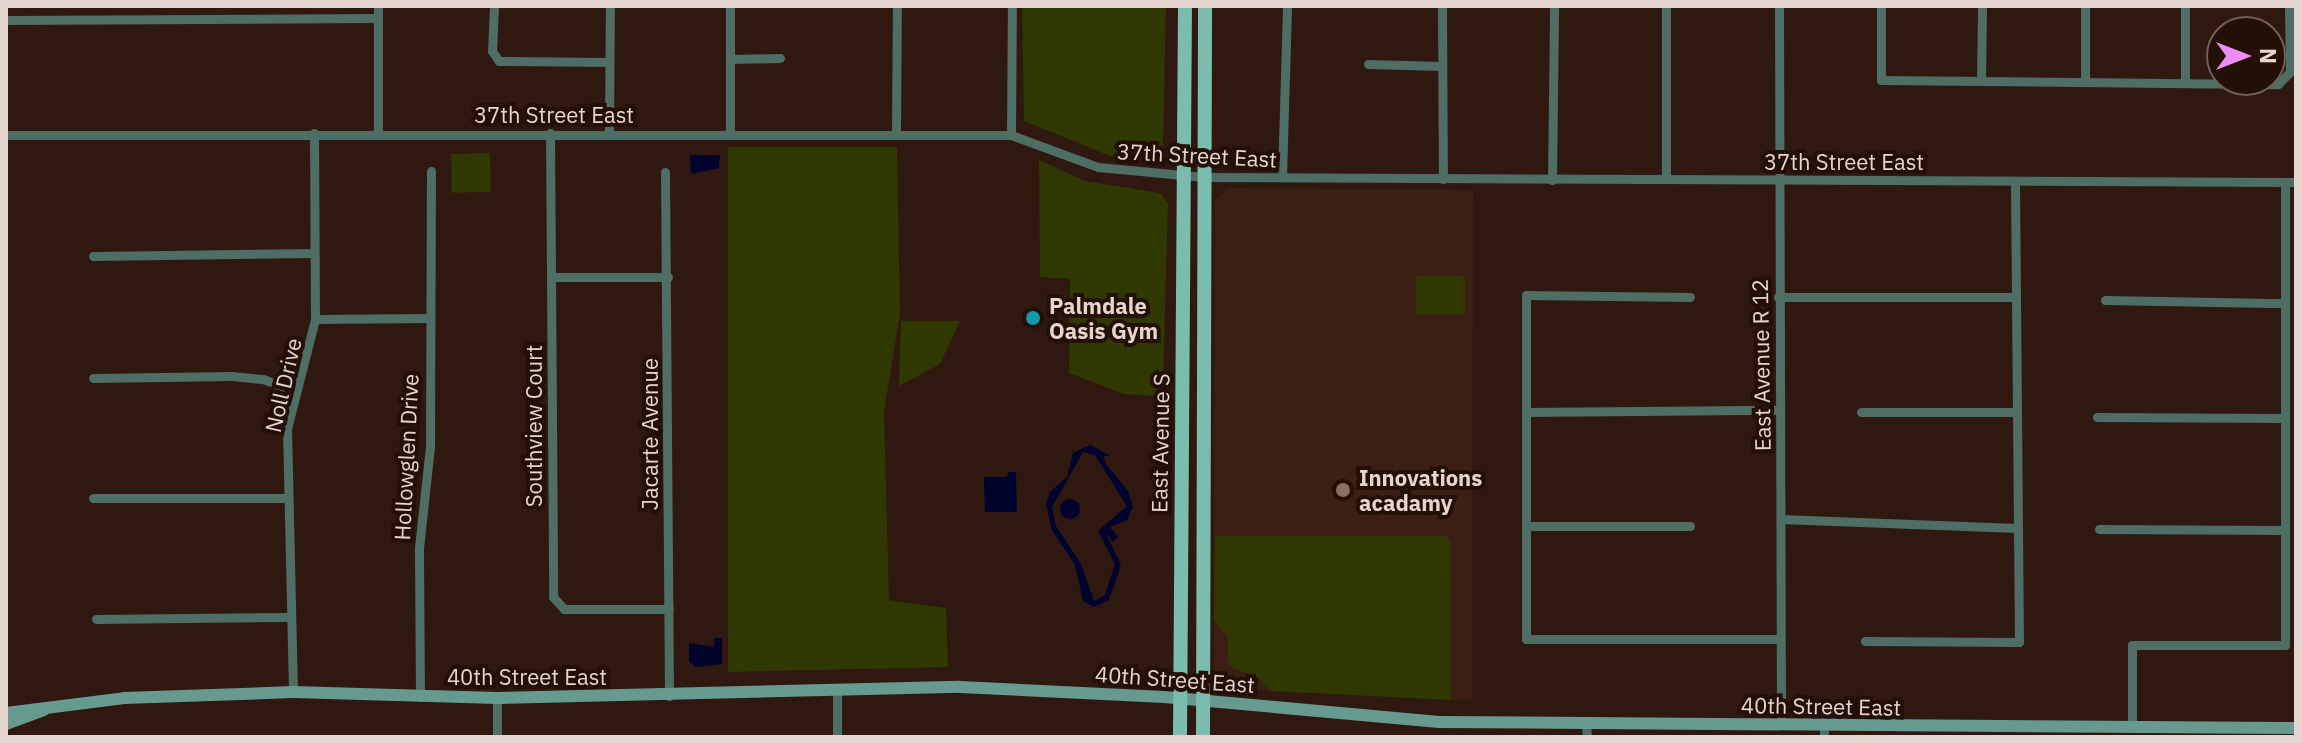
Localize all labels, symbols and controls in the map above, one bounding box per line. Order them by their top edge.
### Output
north arrow [2206,16,2286,96]
text: N [2254,48,2283,64]
street label: 37th Street East [474,102,634,128]
street label: 37th Street East [1116,138,1278,172]
street label: 37th Street East [1764,149,1924,175]
street label: East Avenue R 12 [1746,279,1776,451]
place label: Palmdale Oasis Gym [1049,292,1158,344]
marker: Palmdale Oasis Gym [1024,309,1042,327]
street label: Noll Drive [259,335,307,435]
street label: Southview Court [521,345,547,507]
street label: Jacarte Avenue [637,358,663,510]
street label: Hollowglen Drive [388,373,424,541]
street label: East Avenue S [1146,373,1174,513]
place label: Innovations acadamy [1359,464,1482,516]
marker: Innovations acadamy [1334,481,1352,499]
street label: 40th Street East [1094,660,1256,698]
street label: 40th Street East [447,664,607,690]
street label: 40th Street East [1741,691,1901,721]

